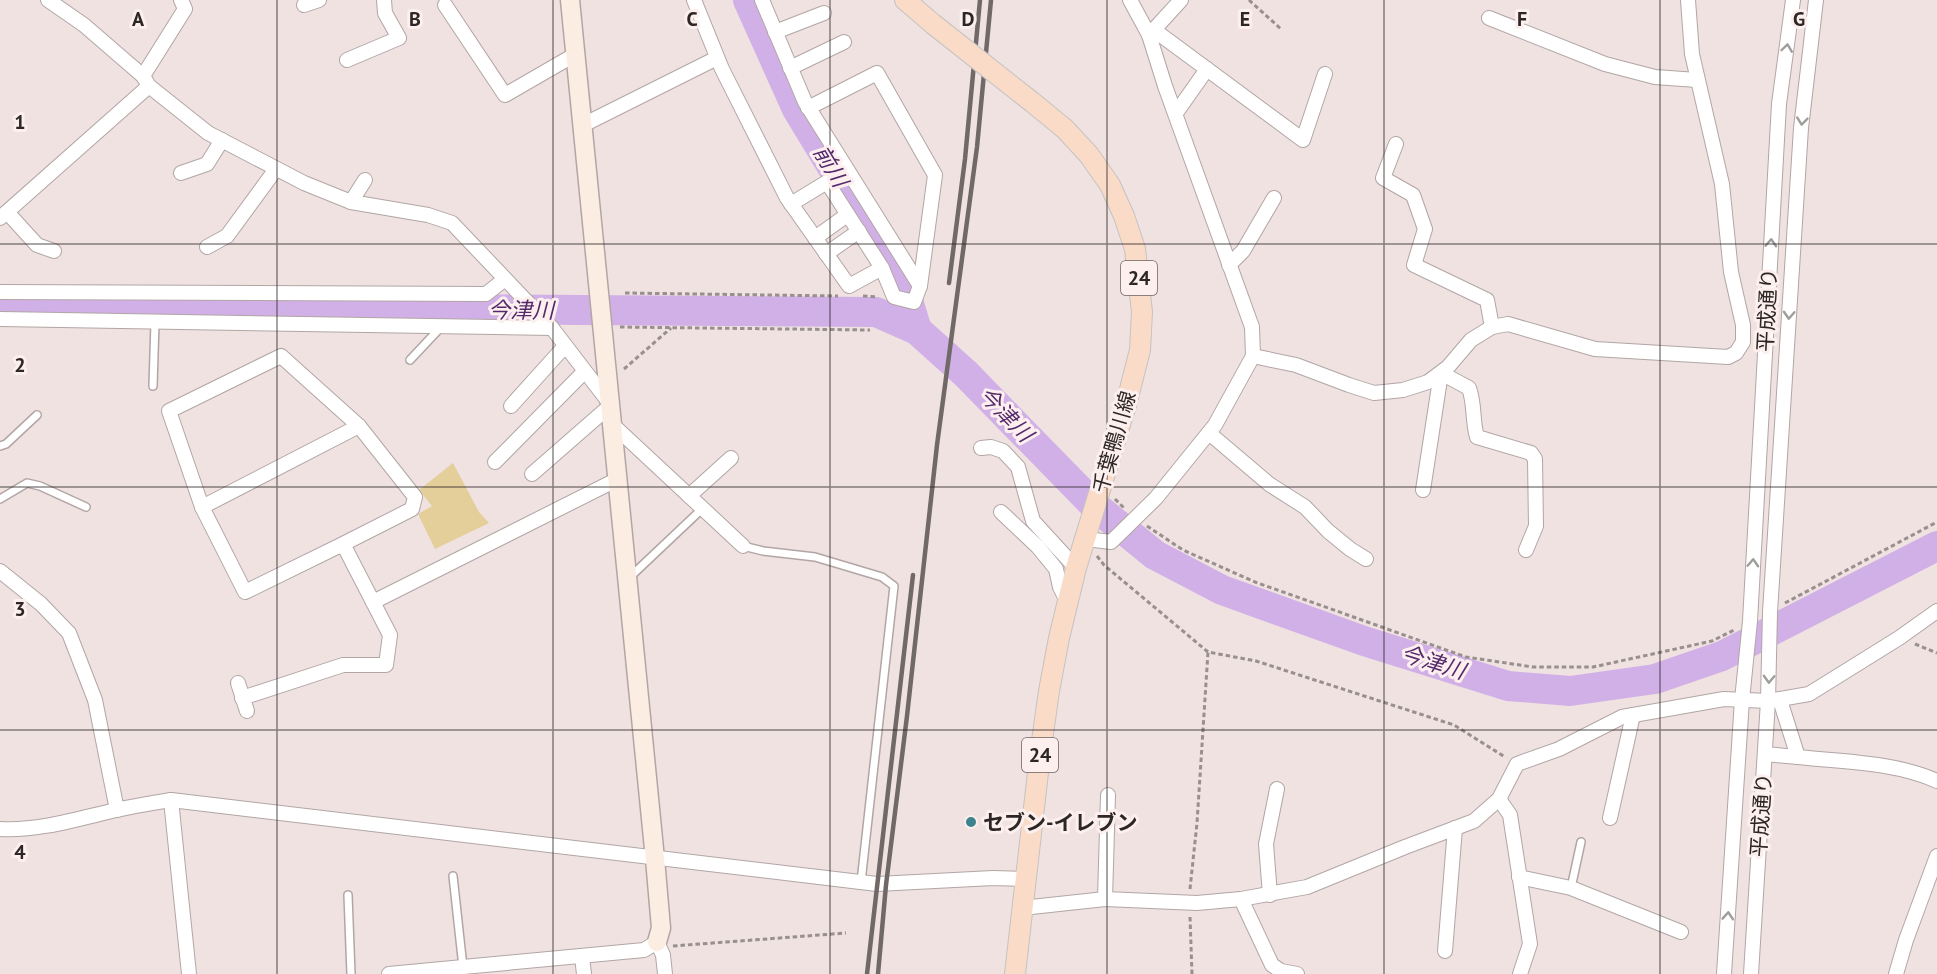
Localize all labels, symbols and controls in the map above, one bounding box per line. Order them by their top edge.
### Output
text: A [132,6,145,32]
text: B [409,6,421,32]
text: C [686,6,698,32]
text: D [962,6,975,32]
text: E [1240,6,1250,32]
text: F [1517,6,1527,32]
text: G [1793,6,1805,32]
one-way arrow [1780,44,1792,53]
text: 1 [14,109,26,135]
one-way arrow [1796,116,1809,125]
water label: 前川 [808,140,855,194]
one-way arrow [1764,238,1777,247]
road number: 24 [1121,261,1157,295]
street label: 平成通り [1751,267,1783,353]
water label: 今津川 [488,296,556,324]
one-way arrow [1783,311,1796,320]
text: 2 [14,352,26,378]
water label: 今津川 [973,381,1040,449]
street label: 千葉鴨川線 [1087,388,1141,496]
one-way arrow [1747,559,1760,568]
text: 3 [14,596,26,622]
water label: 今津川 [1397,639,1471,686]
one-way arrow [1762,674,1775,683]
road number: 24 [1022,738,1058,772]
street label: 平成通り [1745,772,1777,858]
place label: セブン-イレブン [983,809,1138,836]
marker: セブン-イレブン [964,815,978,829]
text: 4 [14,839,26,865]
one-way arrow [1721,911,1734,920]

